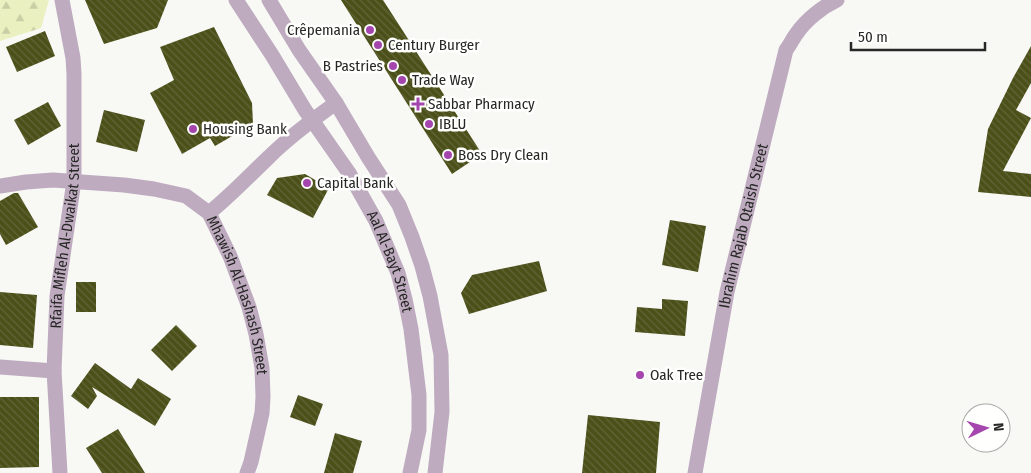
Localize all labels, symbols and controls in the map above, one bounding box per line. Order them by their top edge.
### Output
scale bar [851,20,985,52]
place label: Crêpemania [287,21,360,39]
marker: Crêpemania [364,24,376,36]
text: 50 m [858,28,888,46]
place label: Century Burger [388,36,480,54]
marker: Century Burger [372,39,384,51]
place label: B Pastries [323,57,383,75]
marker: B Pastries [387,60,399,72]
place label: Trade Way [412,71,475,89]
marker: Trade Way [396,74,408,86]
place label: Sabbar Pharmacy [428,95,535,113]
marker: Sabbar Pharmacy [412,98,424,110]
place label: IBLU [439,115,466,133]
marker: IBLU [423,118,435,130]
place label: Housing Bank [203,120,287,138]
marker: Housing Bank [187,123,199,135]
street label: Ibrahim Rajab Qtaish Street [715,141,772,310]
street label: Rfaifa Mifleh Al-Dwaikat Street [47,143,83,329]
place label: Boss Dry Clean [458,146,548,164]
marker: Boss Dry Clean [442,149,454,161]
place label: Capital Bank [317,174,394,192]
marker: Capital Bank [301,177,313,189]
street label: Aal Al-Bayt Street [363,207,416,314]
street label: Mhawish Al-Hashash Street [203,213,271,375]
place label: Oak Tree [650,366,703,384]
marker: Oak Tree [634,369,646,381]
north arrow [961,403,1011,453]
text: N [990,422,1007,432]

